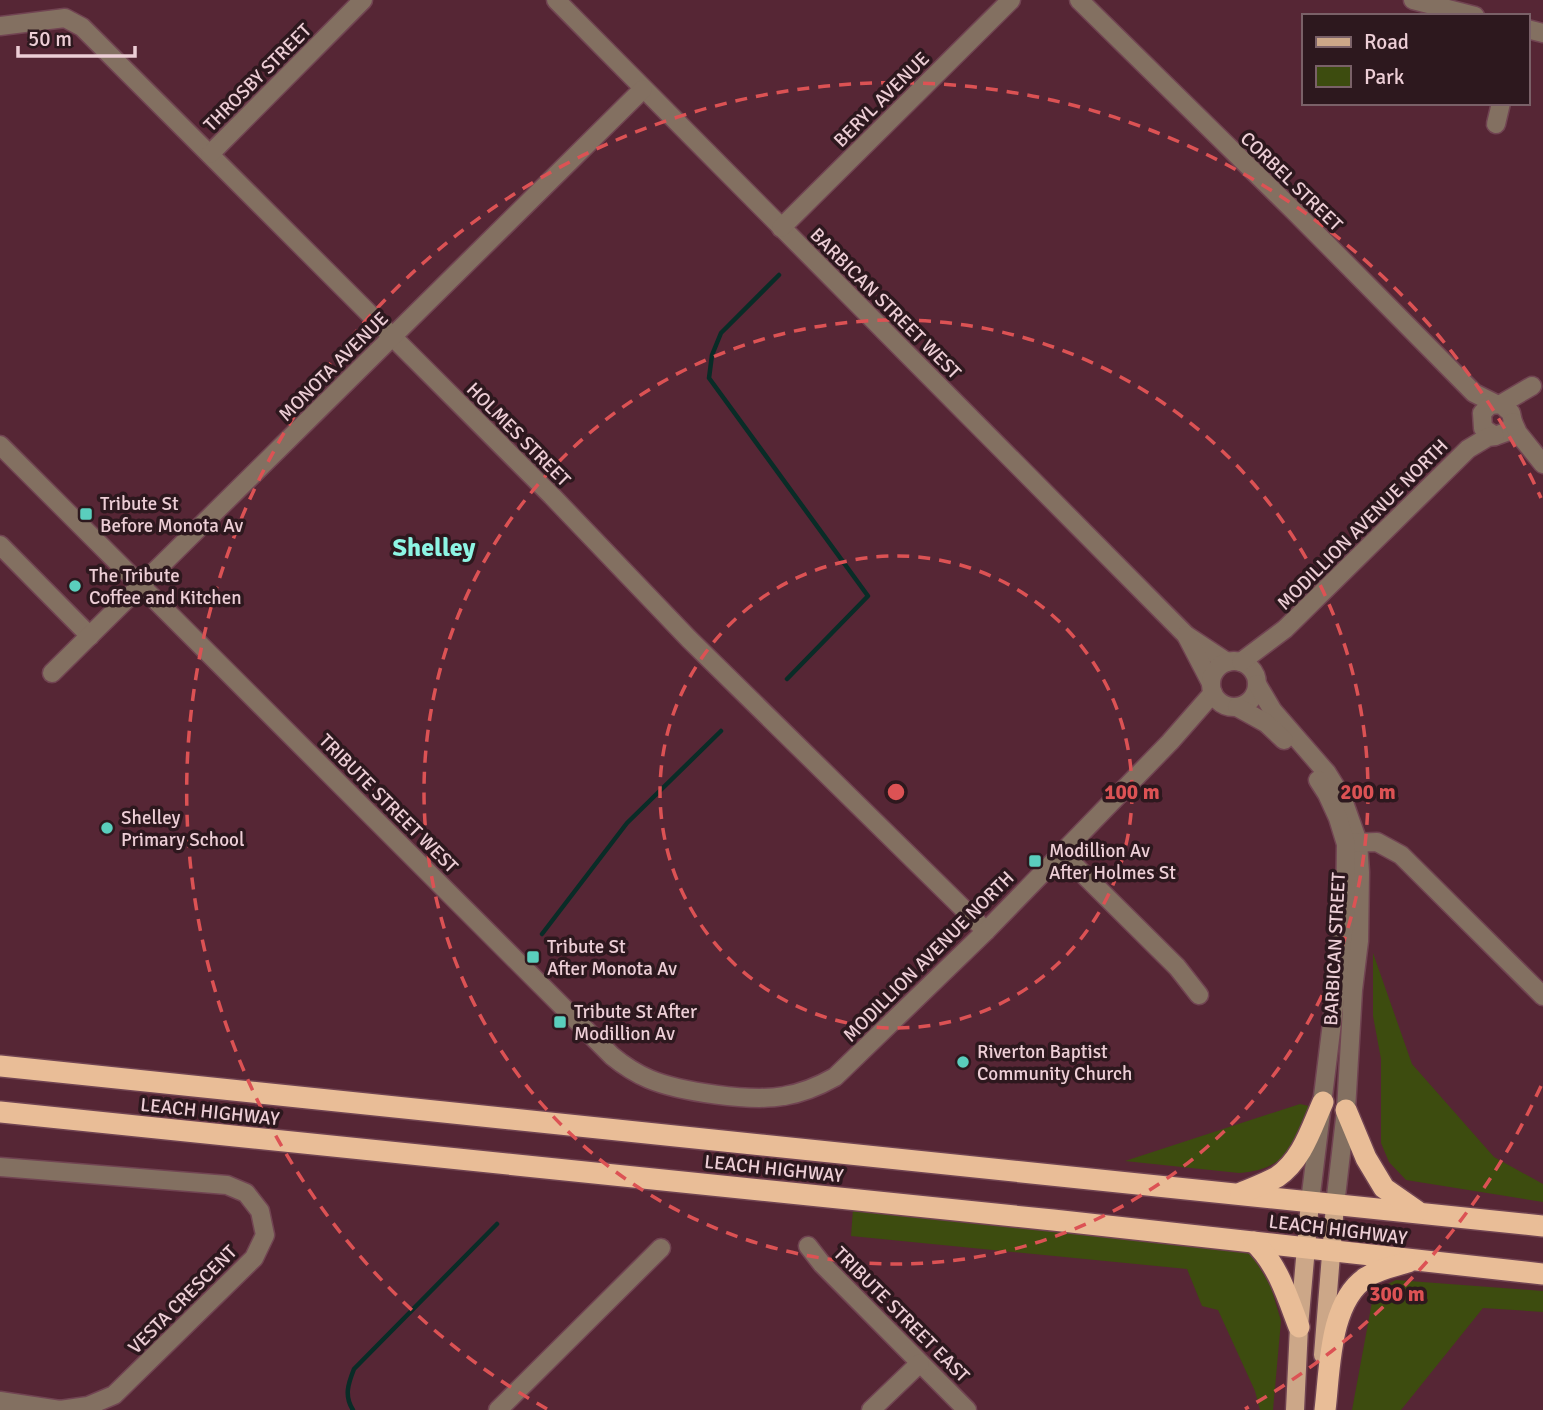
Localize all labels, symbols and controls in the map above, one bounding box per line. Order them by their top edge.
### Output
scale bar [18,14,135,58]
legend [1302,14,1529,105]
street label: THROSBY STREET [199,18,317,137]
text: 50 m [28,26,72,52]
text: Road [1364,29,1409,55]
street label: BERYL AVENUE [829,47,935,153]
text: Park [1364,64,1405,90]
street label: CORBEL STREET [1235,127,1348,237]
street label: BARBICAN STREET WEST [805,223,966,385]
street label: MONOTA AVENUE [274,307,394,427]
street label: HOLMES STREET [461,378,576,492]
street label: MODILLION AVENUE NORTH [1272,434,1453,615]
place label: Tribute St Before Monota Av [100,492,243,538]
marker: Tribute St Before Monota Av [78,506,94,522]
district label: Shelley [393,532,476,564]
place label: The Tribute Coffee and Kitchen [89,564,242,610]
marker: The Tribute Coffee and Kitchen [67,578,83,594]
street label: TRIBUTE STREET WEST [314,729,463,879]
text: 100 m [1104,779,1160,805]
text: 200 m [1340,779,1396,805]
centre of rings [884,780,908,804]
place label: Shelley Primary School [121,806,244,852]
marker: Shelley Primary School [99,820,115,836]
place label: Modillion Av After Holmes St [1049,839,1176,885]
marker: Modillion Av After Holmes St [1027,853,1043,869]
street label: MODILLION AVENUE NORTH [838,866,1019,1047]
street label: BARBICAN STREET [1319,871,1351,1026]
place label: Tribute St After Monota Av [547,935,677,981]
marker: Tribute St After Monota Av [525,949,541,965]
place label: Tribute St After Modillion Av [574,1000,697,1046]
marker: Tribute St After Modillion Av [552,1014,568,1030]
place label: Riverton Baptist Community Church [977,1040,1132,1086]
marker: Riverton Baptist Community Church [955,1054,971,1070]
street label: LEACH HIGHWAY [139,1093,281,1131]
street label: LEACH HIGHWAY [703,1150,845,1188]
street label: LEACH HIGHWAY [1267,1210,1409,1250]
street label: VESTA CRESCENT [123,1240,243,1359]
street label: TRIBUTE STREET EAST [828,1242,975,1388]
text: 300 m [1369,1281,1425,1307]

